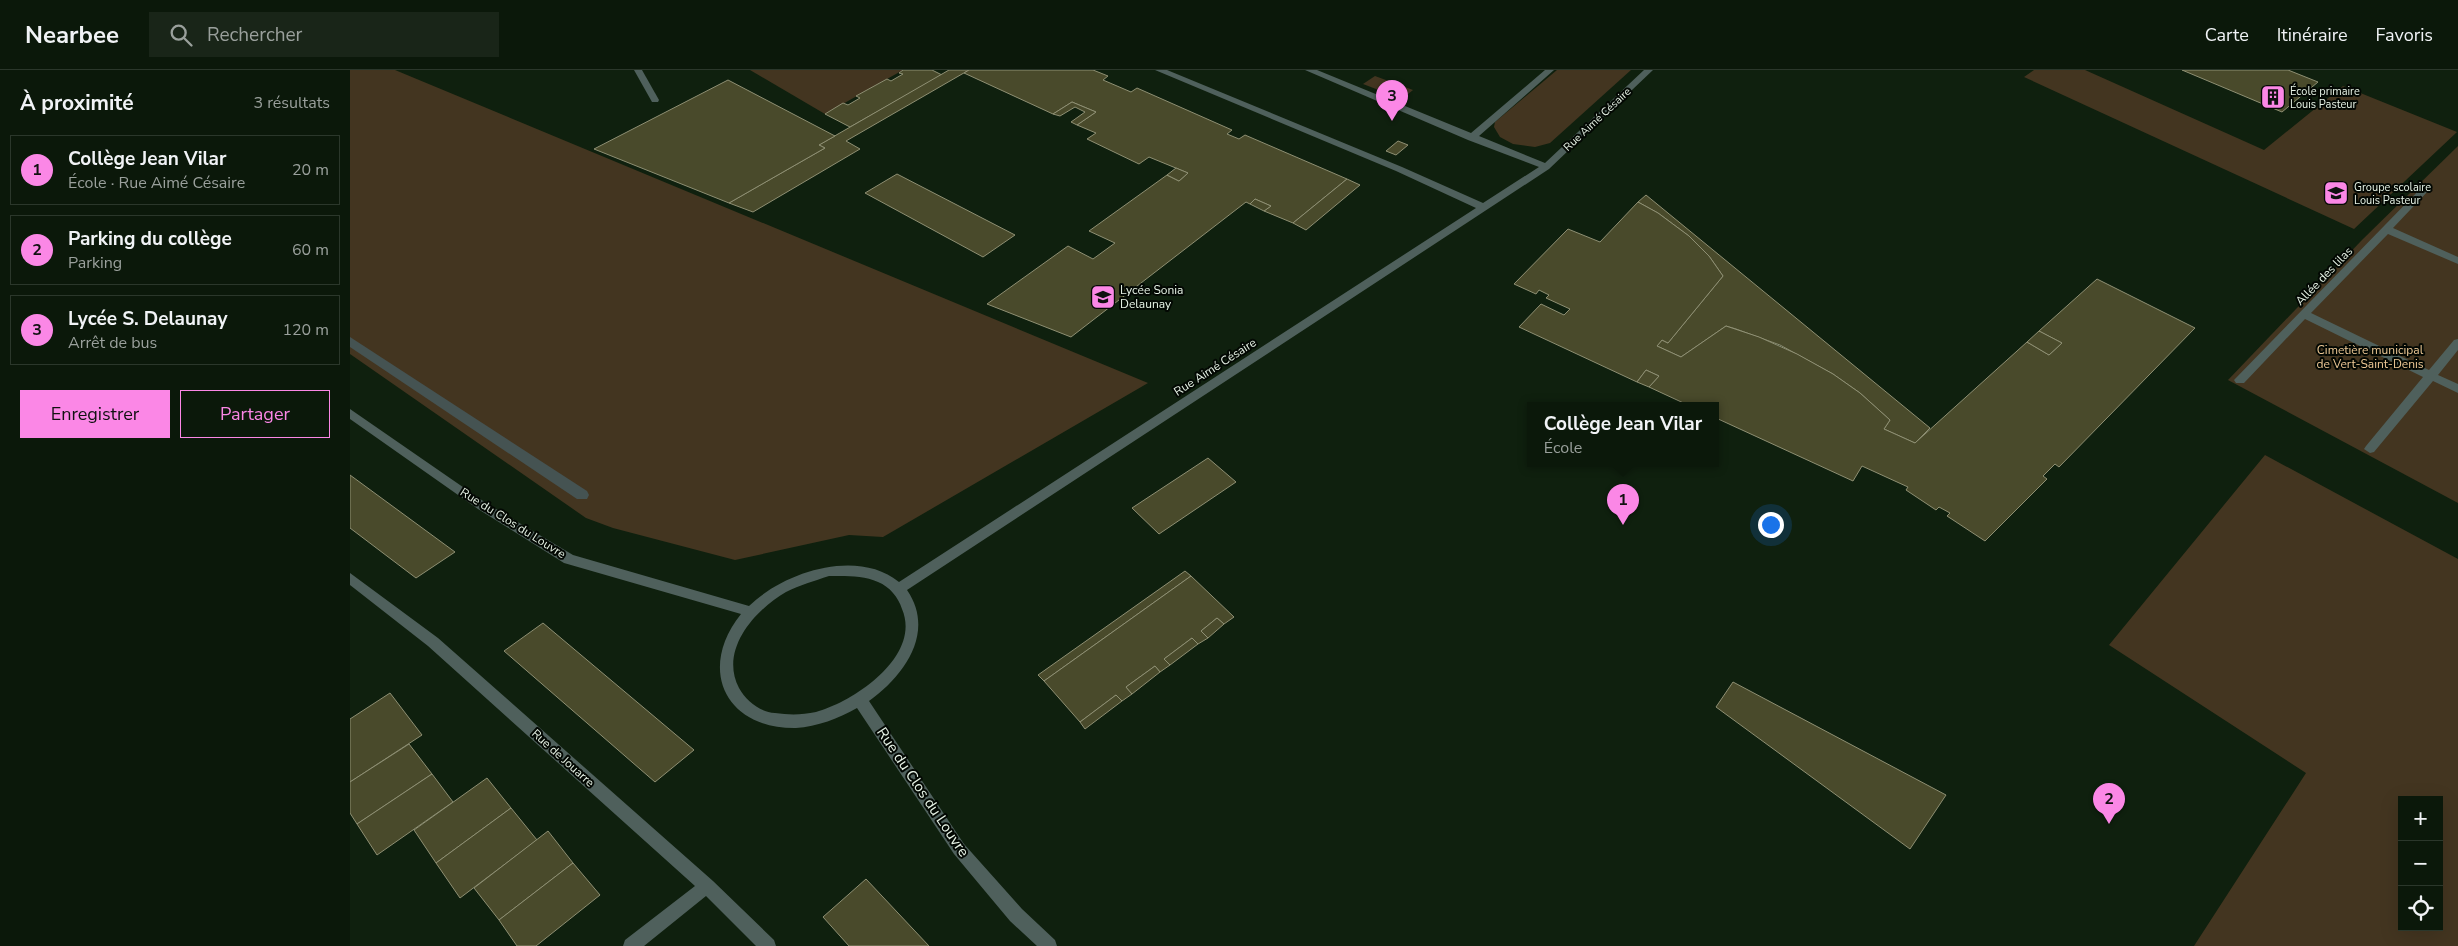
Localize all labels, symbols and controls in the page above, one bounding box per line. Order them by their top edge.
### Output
search box [149,12,499,57]
text: Nearbee [25,19,119,51]
icon: search [167,21,195,49]
text: Rechercher [207,22,302,48]
text: Carte [2205,23,2249,47]
text: Itinéraire [2277,23,2348,47]
text: Favoris [2376,23,2433,47]
pin: 3 [1376,80,1408,121]
place label: École primaire Louis Pasteur [2290,83,2360,112]
street label: Rue Aimé Césaire [1560,84,1634,155]
building icon: École primaire Louis Pasteur [2260,84,2286,110]
text: À proximité [20,89,134,117]
text: 3 résultats [254,92,330,114]
text: Collège Jean Vilar [68,146,226,172]
text: 1 [32,159,42,181]
text: 20 m [292,159,329,181]
text: École · Rue Aimé Césaire [68,172,245,194]
school or university icon: Groupe scolaire Louis Pasteur [2323,180,2349,206]
place label: Groupe scolaire Louis Pasteur [2354,180,2431,208]
text: Parking du collège [68,226,232,252]
text: 2 [32,239,42,261]
text: 60 m [292,239,329,261]
street label: Allée des lilas [2292,243,2356,309]
text: Parking [68,252,122,274]
place label: Lycée Sonia Delaunay [1120,282,1183,312]
school or university icon: Lycée Sonia Delaunay [1090,284,1116,310]
text: Lycée S. Delaunay [68,306,227,332]
text: 3 [32,319,42,341]
text: 120 m [282,319,329,341]
text: Arrêt de bus [68,332,157,354]
street label: Rue Aimé Césaire [1171,334,1259,400]
park label: Cimetière municipal de Vert-Saint-Denis [2316,342,2424,372]
button: Enregistrer [20,390,170,438]
button: Partager [180,390,330,438]
popup [1527,402,1719,467]
text: Collège Jean Vilar [1544,411,1702,437]
text: École [1544,437,1582,459]
street label: Rue du Clos du Louvre [457,484,569,562]
pin: 1 [1607,484,1639,525]
your location [1758,512,1784,538]
street label: Rue du Clos du Louvre [872,723,974,861]
street label: Rue de Jouarre [528,726,598,790]
pin: 2 [2093,783,2125,824]
map controls [2398,796,2443,931]
button: + [2398,796,2443,841]
button: − [2398,841,2443,886]
button: locate [2398,886,2443,931]

